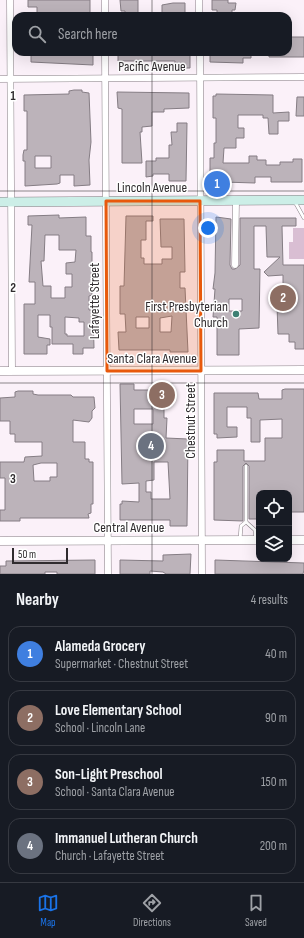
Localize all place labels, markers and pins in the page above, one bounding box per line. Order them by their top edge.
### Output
pin: 1 [204,169,230,199]
pin: 2 [270,283,296,313]
place label: First Presbyterian Church [145,298,228,331]
marker: First Presbyterian Church [231,309,241,319]
pin: 3 [149,380,175,410]
pin: 4 [138,431,164,461]

